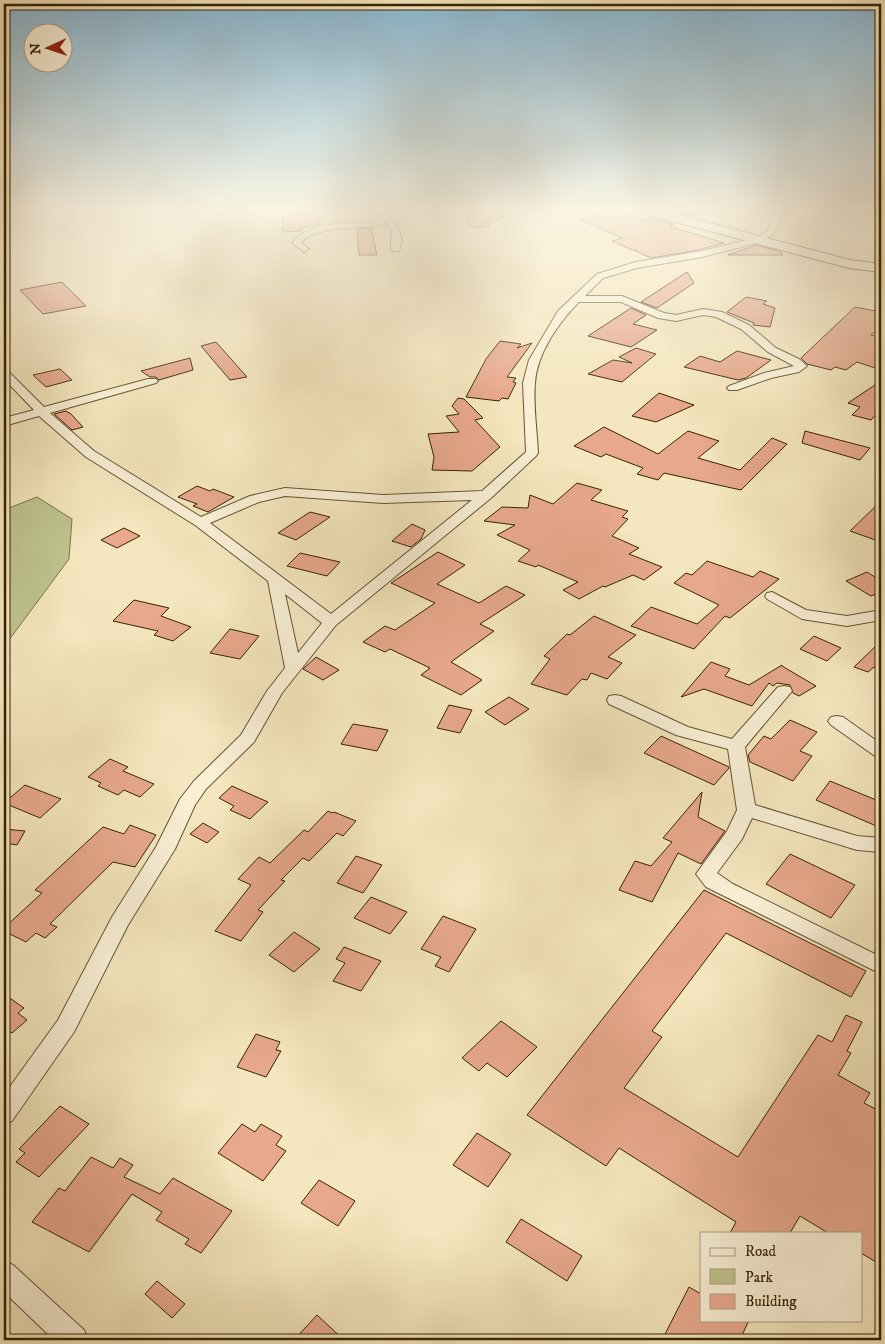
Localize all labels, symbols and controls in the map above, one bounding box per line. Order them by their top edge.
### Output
north arrow [22,22,72,72]
text: N [27,42,45,55]
legend [700,1232,862,1322]
text: Road [745,1242,777,1261]
text: Park [745,1268,774,1287]
text: Building [745,1292,797,1311]

